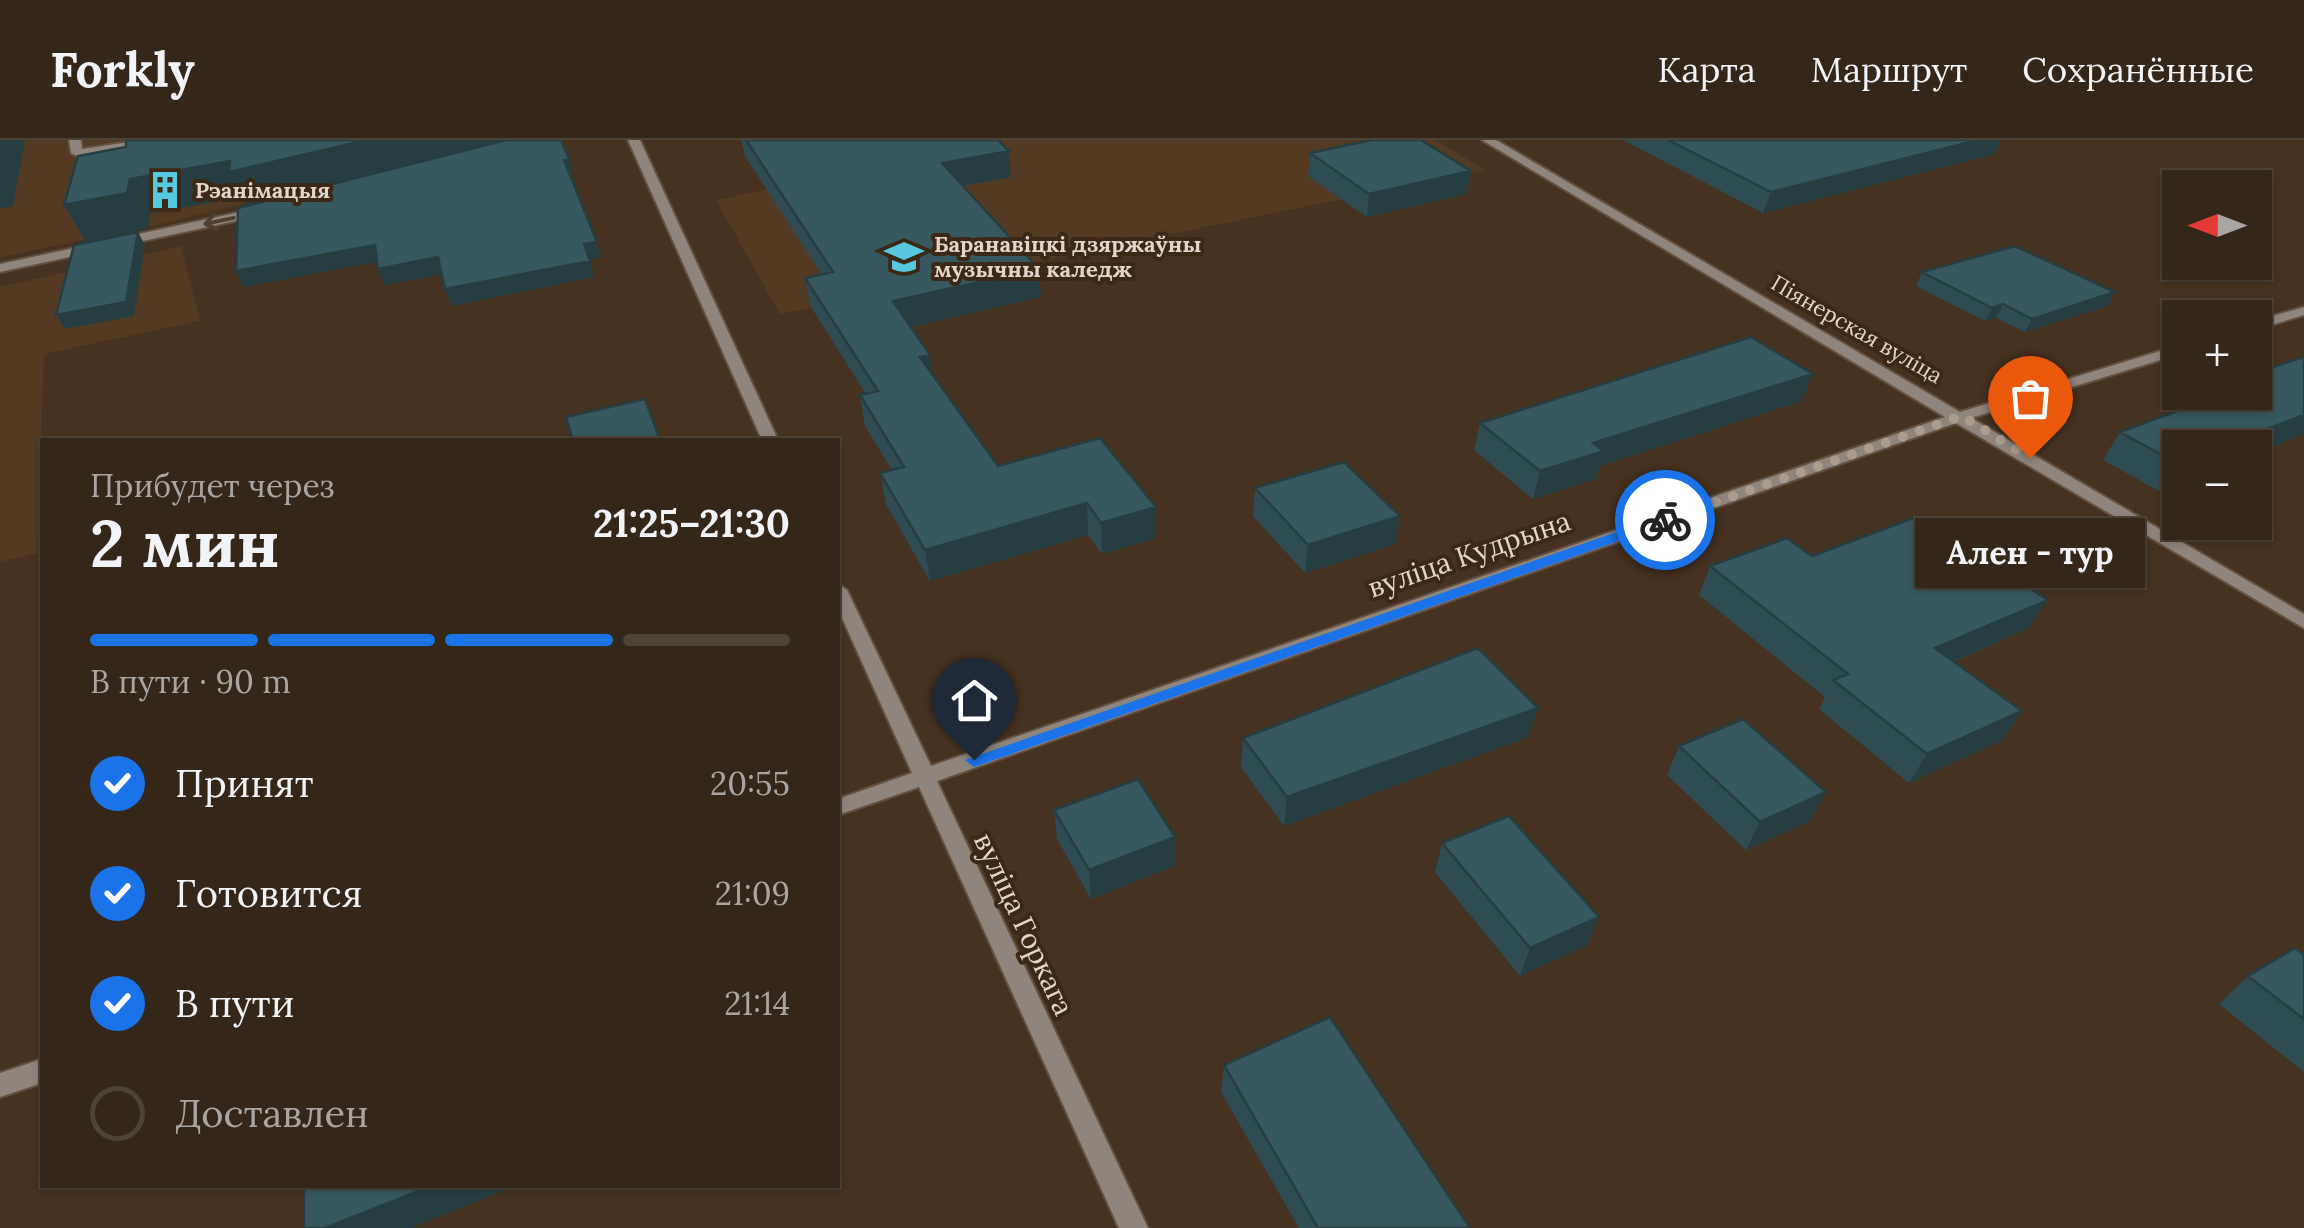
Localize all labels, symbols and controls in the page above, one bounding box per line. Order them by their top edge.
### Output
text: Forkly [50,39,195,100]
text: Карта [1658,47,1756,92]
text: Маршрут [1811,47,1967,92]
text: Сохранённые [2022,47,2254,92]
building icon: Рэанімацыя [144,169,186,211]
north arrow [2162,170,2272,280]
map controls [2162,170,2272,540]
place label: Рэанімацыя [195,176,330,204]
one-way arrow [204,213,236,232]
place label: Баранавіцкі дзяржаўны музычны каледж [934,230,1201,283]
school or university icon: Баранавіцкі дзяржаўны музычны каледж [883,236,925,278]
street label: Піянерская вуліца [1766,269,1948,389]
button: + [2162,300,2272,410]
pin [1988,356,2073,459]
icon: bag [2003,371,2058,426]
button: − [2162,430,2272,540]
text: Прибудет через [90,465,334,506]
courier [1615,470,1715,570]
icon: bike [1638,493,1693,548]
text: 21:25–21:30 [593,499,790,547]
text: 2 мин [90,502,280,585]
street label: вуліца Кудрына [1363,502,1575,606]
callout: Ален - тур [1915,518,2145,588]
text: Ален - тур [1947,532,2113,573]
pin [932,658,1017,761]
text: В пути · 90 m [90,661,291,702]
icon: home [947,673,1002,728]
icon: check [90,756,145,811]
text: Принят [175,759,314,807]
text: 20:55 [710,763,790,804]
street label: вуліца Горкага [966,827,1082,1021]
icon: check [90,866,145,921]
text: Готовится [175,869,362,917]
text: 21:09 [715,873,790,914]
icon: check [90,976,145,1031]
text: В пути [175,979,294,1027]
text: 21:14 [724,983,790,1024]
text: Доставлен [175,1089,369,1137]

